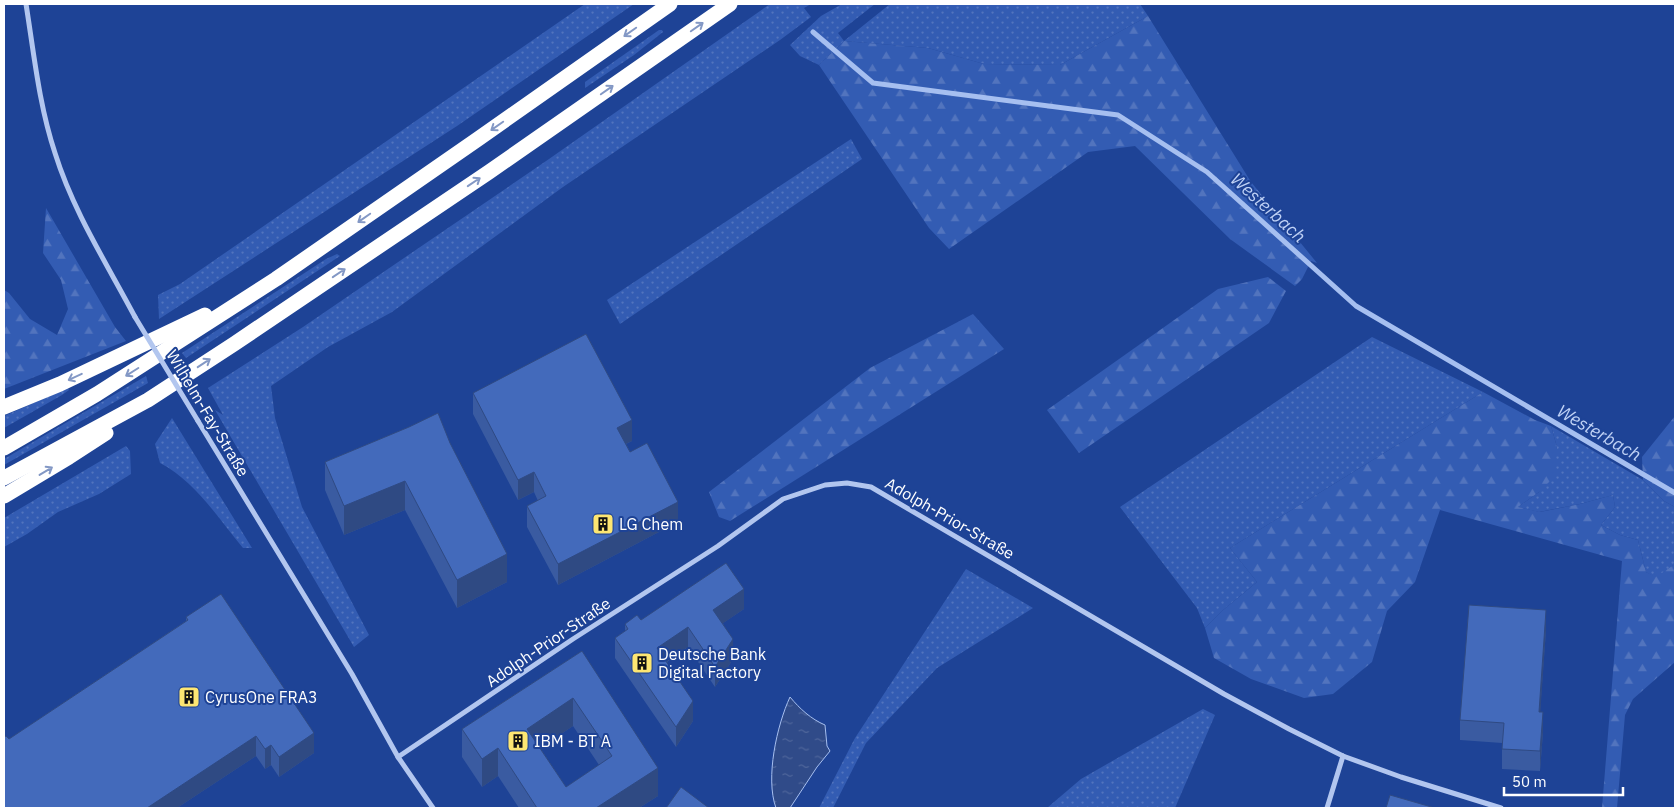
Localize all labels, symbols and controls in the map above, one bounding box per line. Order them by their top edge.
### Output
one-way arrow [690,22,704,32]
one-way arrow [623,27,637,37]
one-way arrow [600,85,614,95]
one-way arrow [491,121,505,131]
water label: Westerbach [1226,168,1311,248]
one-way arrow [466,177,480,187]
one-way arrow [357,213,371,223]
one-way arrow [332,268,346,278]
street label: Wilhelm-Fay-Straße [162,346,254,480]
one-way arrow [197,358,211,369]
one-way arrow [125,368,139,378]
one-way arrow [67,373,82,383]
water label: Westerbach [1553,399,1646,466]
one-way arrow [38,466,52,476]
street label: Adolph-Prior-Straße [882,473,1018,563]
building icon: LG Chem [591,512,615,536]
place label: LG Chem [619,514,683,534]
street label: Adolph-Prior-Straße [482,593,614,691]
place label: Deutsche Bank Digital Factory [658,644,767,682]
building icon: Deutsche Bank Digital Factory [630,651,654,675]
building icon: CyrusOne FRA3 [177,685,201,709]
place label: CyrusOne FRA3 [205,687,318,707]
building icon: IBM - BT A [506,729,530,753]
place label: IBM - BT A [534,731,611,751]
scale bar [1504,764,1623,796]
text: 50 m [1512,772,1547,791]

